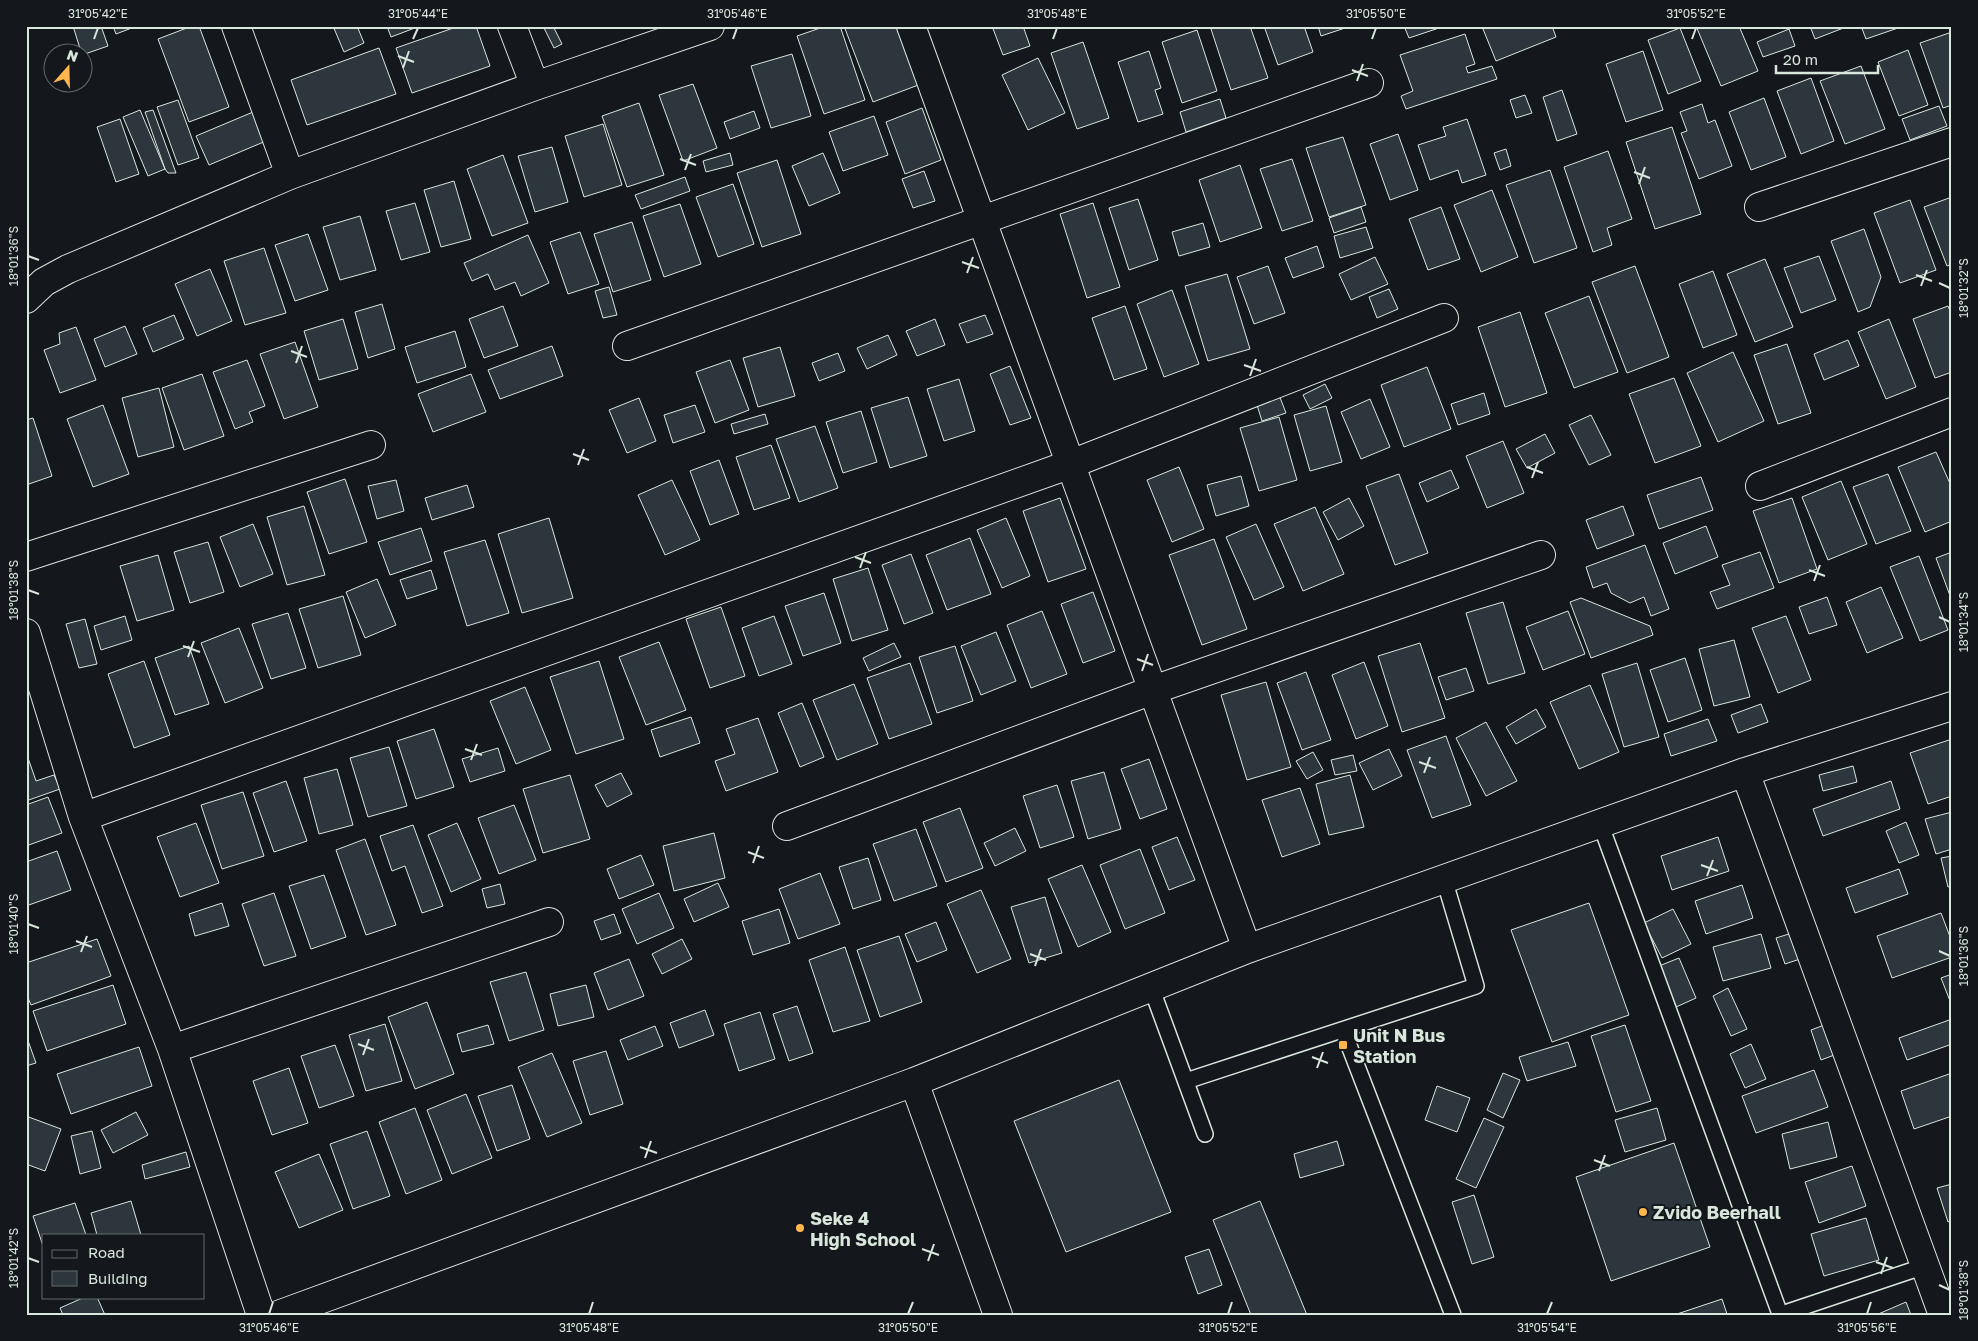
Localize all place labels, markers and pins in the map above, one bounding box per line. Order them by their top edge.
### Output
place label: Unit N Bus Station [1353,1024,1445,1067]
marker: Unit N Bus Station [1337,1039,1349,1051]
place label: Zvido Beerhall [1653,1201,1781,1223]
marker: Zvido Beerhall [1637,1206,1649,1218]
place label: Seke 4 High School [810,1207,916,1250]
marker: Seke 4 High School [794,1222,806,1234]

